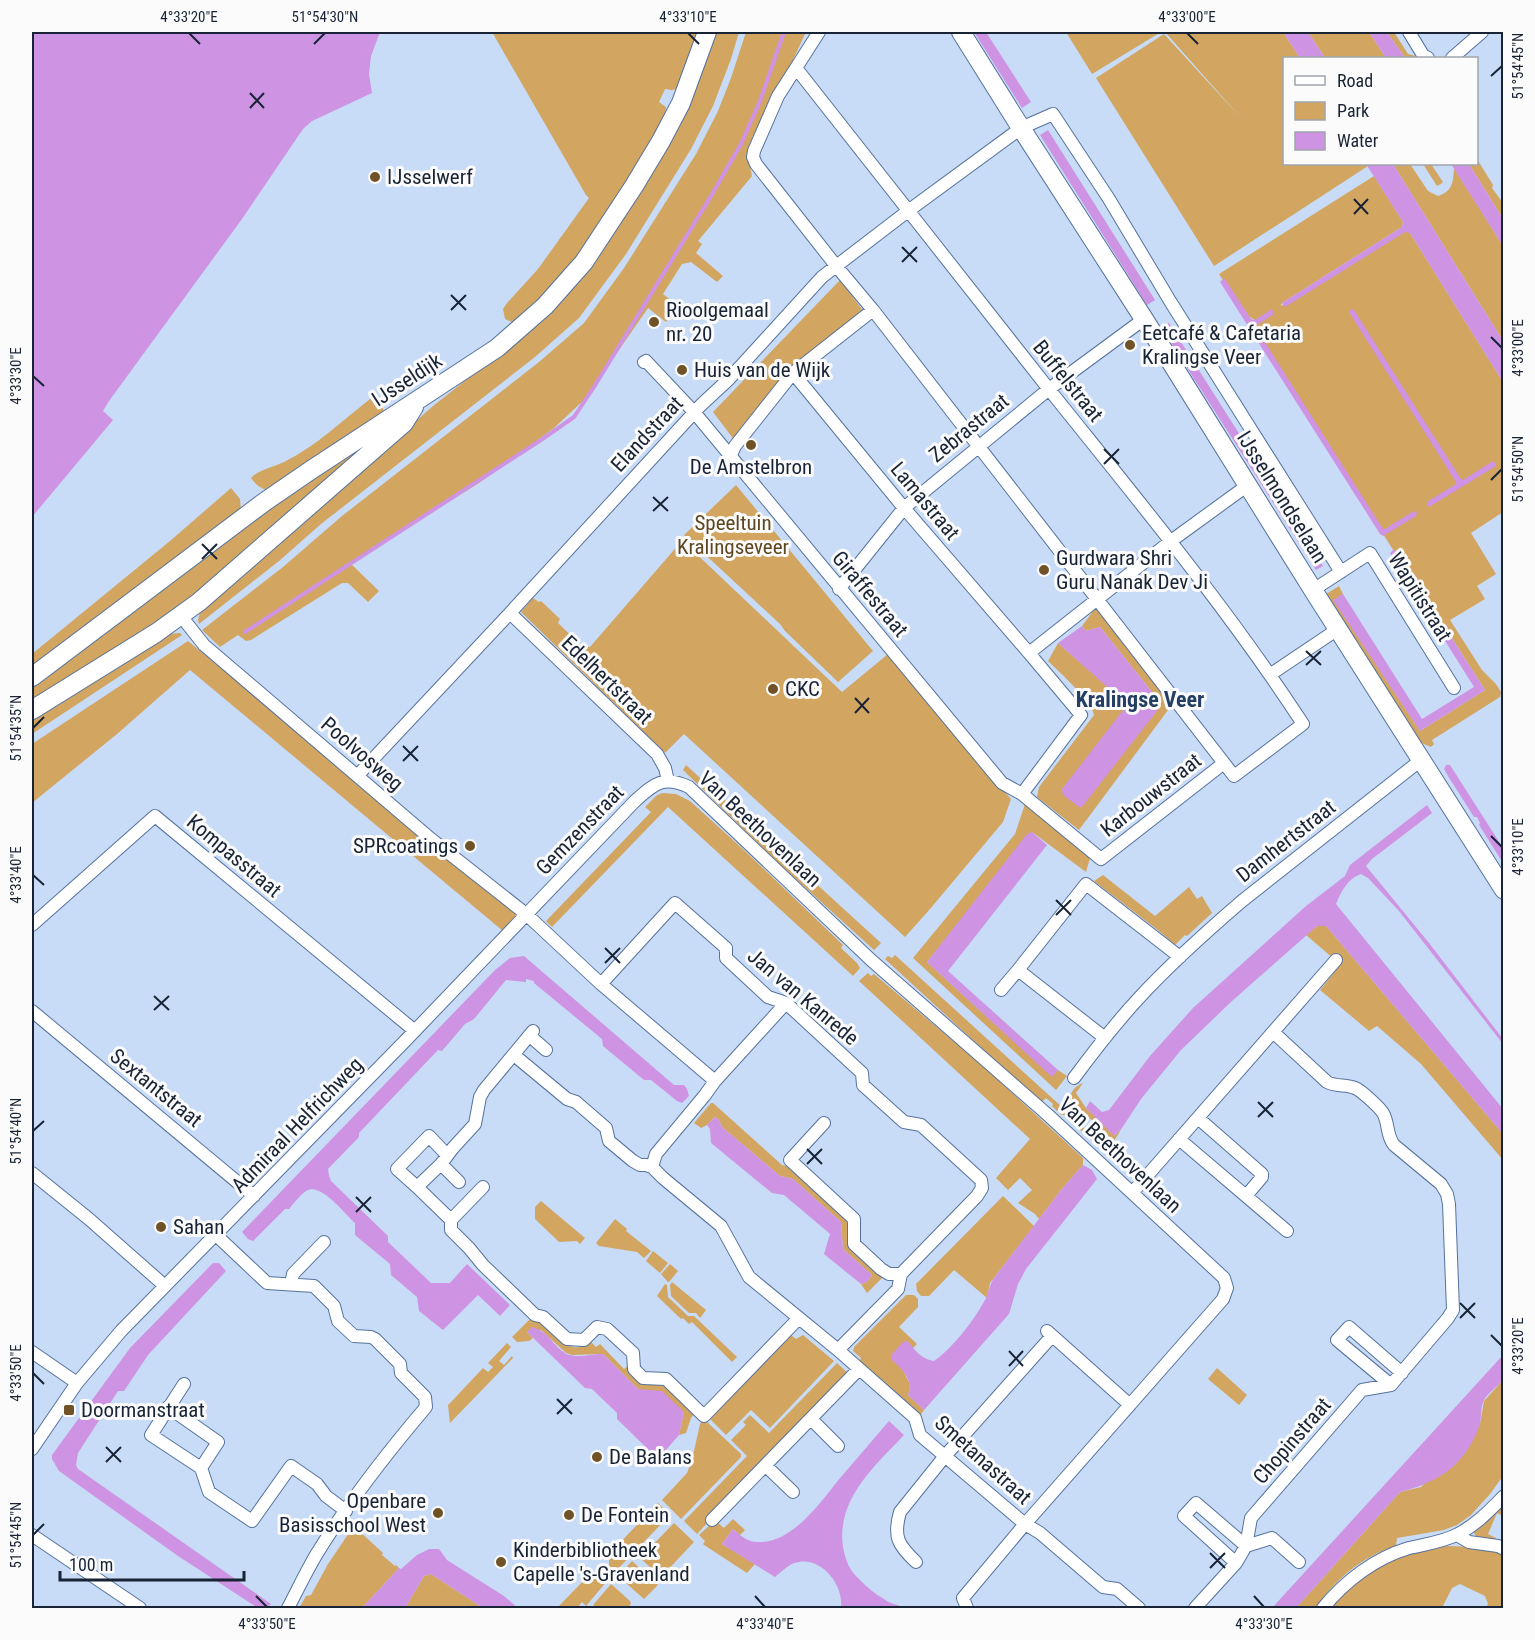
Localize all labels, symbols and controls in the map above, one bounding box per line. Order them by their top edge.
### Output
text: 4°33'20"E [160,8,218,26]
text: 51°54'30"N [292,8,358,26]
text: 4°33'10"E [659,8,717,26]
text: 4°33'00"E [1158,8,1216,26]
text: 51°54'45"N [1509,33,1527,99]
legend [1283,57,1478,165]
text: Road [1337,70,1373,91]
text: Park [1337,100,1369,121]
text: Water [1337,130,1379,151]
place label: IJsselwerf [387,165,473,189]
marker: IJsselwerf [368,170,382,184]
place label: Rioolgemaal nr. 20 [666,298,769,346]
marker: Rioolgemaal nr. 20 [647,315,661,329]
text: 4°33'00"E [1509,319,1527,377]
place label: Eetcafé & Cafetaria Kralingse Veer [1142,321,1301,369]
street label: Buffelstraat [1028,336,1108,426]
marker: Eetcafé & Cafetaria Kralingse Veer [1123,338,1137,352]
text: 4°33'30"E [7,347,25,405]
street label: IJsseldijk [367,348,447,411]
place label: Huis van de Wijk [694,358,831,382]
marker: Huis van de Wijk [675,363,689,377]
street label: Zebrastraat [924,389,1014,467]
street label: Elandstraat [606,391,688,477]
street label: IJsselmondselaan [1232,427,1332,567]
text: 51°54'50"N [1509,436,1527,502]
marker: De Amstelbron [744,438,758,452]
place label: De Amstelbron [690,455,812,479]
street label: Lamastraat [886,457,964,545]
park label: Speeltuin Kralingseveer [677,511,789,559]
street label: Giraffestraat [827,546,913,642]
place label: Gurdwara Shri Guru Nanak Dev Ji [1056,546,1208,594]
street label: Wapitistraat [1383,548,1457,646]
marker: Gurdwara Shri Guru Nanak Dev Ji [1037,563,1051,577]
street label: Edelhertstraat [557,631,657,729]
place label: CKC [785,677,820,701]
marker: CKC [766,682,780,696]
district label: Kralingse Veer [1076,687,1204,712]
text: 51°54'35"N [7,695,25,761]
street label: Poolvosweg [316,712,408,796]
street label: Karbouwstraat [1096,748,1206,842]
street label: Van Beethovenlaan [694,766,826,892]
street label: Gemzenstraat [531,780,629,880]
street label: Damhertstraat [1232,795,1340,887]
street label: Kompasstraat [182,810,286,902]
text: 4°33'10"E [1509,818,1527,876]
place label: SPRcoatings [353,834,458,858]
marker: SPRcoatings [463,839,477,853]
text: 4°33'40"E [7,846,25,904]
street label: Jan van Kanrede [743,944,863,1050]
street label: Sextantstraat [105,1044,207,1132]
street label: Admiraal Helfrichweg [226,1053,368,1197]
street label: Van Beethovenlaan [1054,1092,1186,1218]
text: 51°54'40"N [7,1098,25,1164]
place label: Sahan [173,1215,224,1239]
marker: Sahan [154,1220,168,1234]
text: 4°33'20"E [1509,1317,1527,1375]
text: 4°33'50"E [7,1344,25,1402]
street label: Chopinstraat [1248,1393,1336,1489]
place label: Doormanstraat [81,1398,205,1422]
marker: Doormanstraat [62,1403,76,1417]
street label: Smetanastraat [930,1411,1036,1509]
place label: De Balans [609,1445,692,1469]
marker: De Balans [590,1450,604,1464]
place label: Openbare Basisschool West [279,1489,426,1537]
text: 51°54'45"N [7,1502,25,1568]
place label: De Fontein [581,1503,669,1527]
marker: Openbare Basisschool West [431,1506,445,1520]
marker: De Fontein [562,1508,576,1522]
place label: Kinderbibliotheek Capelle 's-Gravenland [513,1538,690,1586]
scale bar [60,1544,244,1582]
text: 100 m [69,1554,113,1575]
marker: Kinderbibliotheek Capelle 's-Gravenland [494,1555,508,1569]
text: 4°33'50"E [238,1615,296,1633]
text: 4°33'40"E [736,1615,794,1633]
text: 4°33'30"E [1235,1615,1293,1633]

